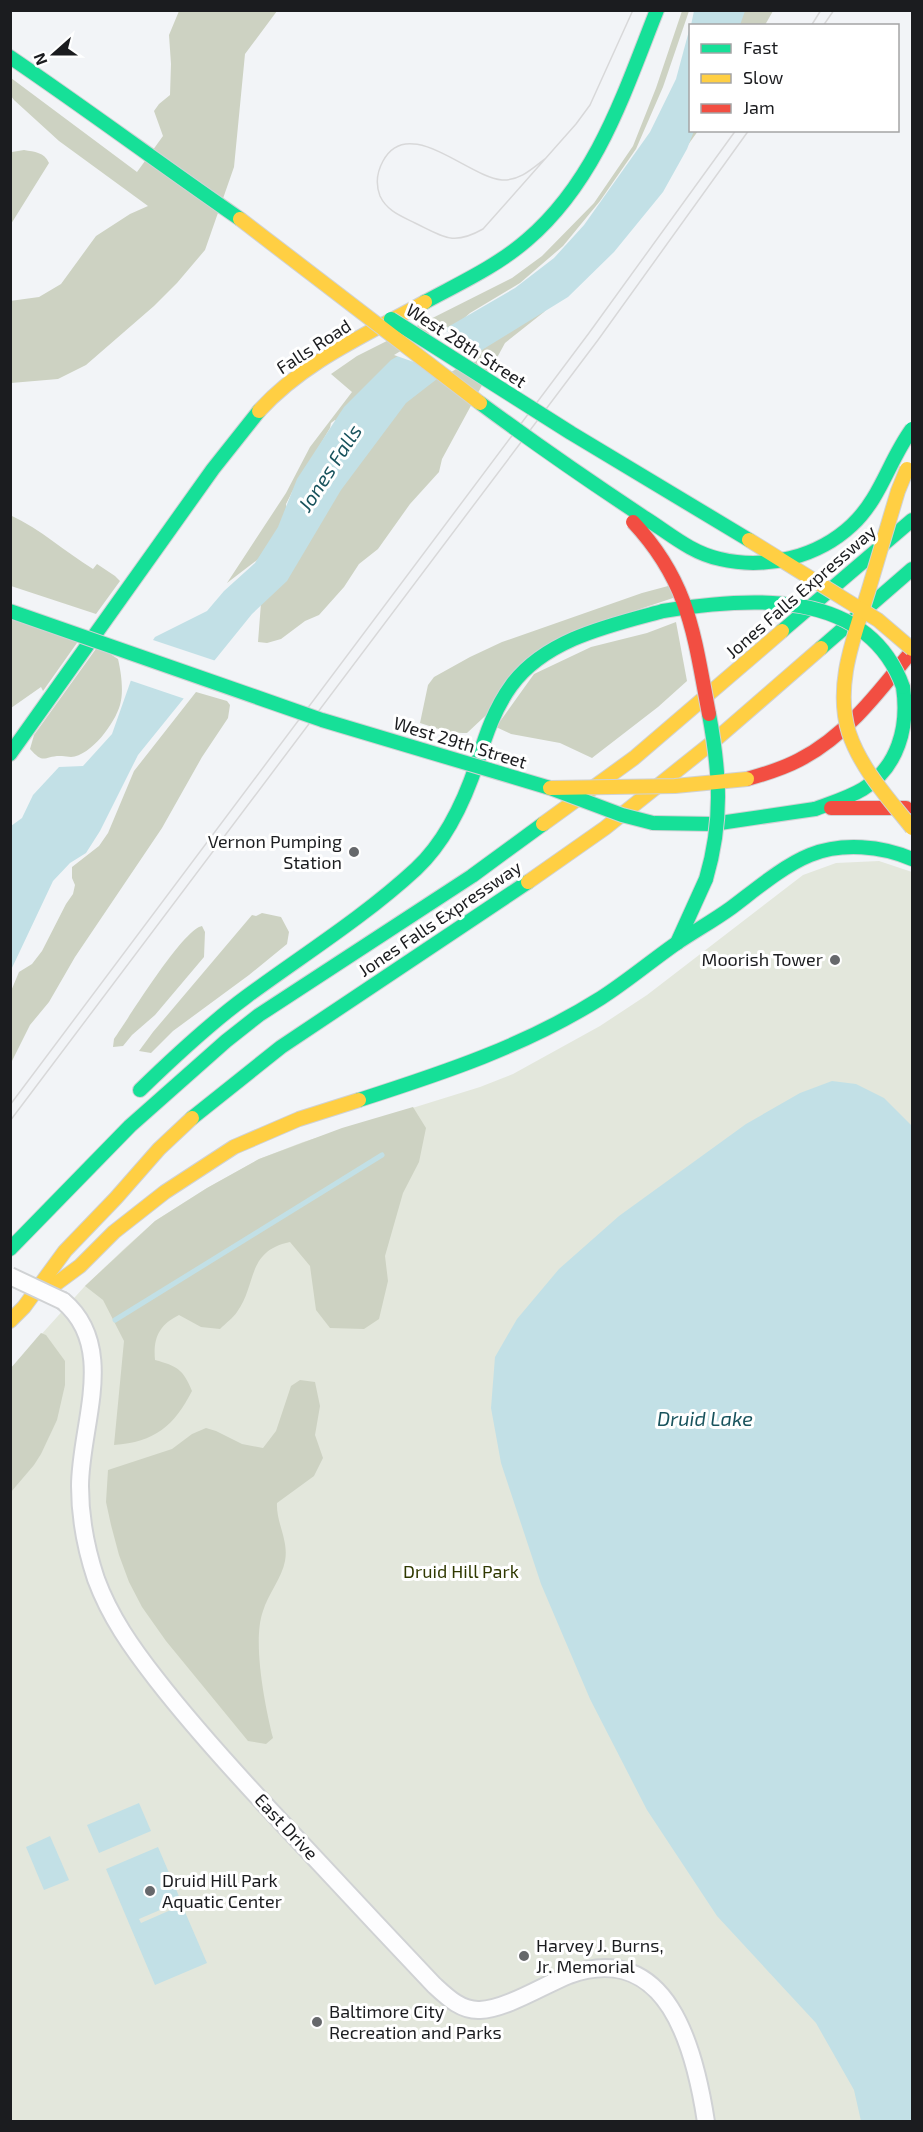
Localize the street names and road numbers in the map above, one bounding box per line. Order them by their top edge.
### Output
street label: West 28th Street [402,298,531,392]
street label: Falls Road [272,314,355,378]
street label: Jones Falls Expressway [721,520,880,662]
street label: West 29th Street [391,711,530,773]
street label: Jones Falls Expressway [354,855,525,981]
street label: East Drive [250,1789,323,1864]

